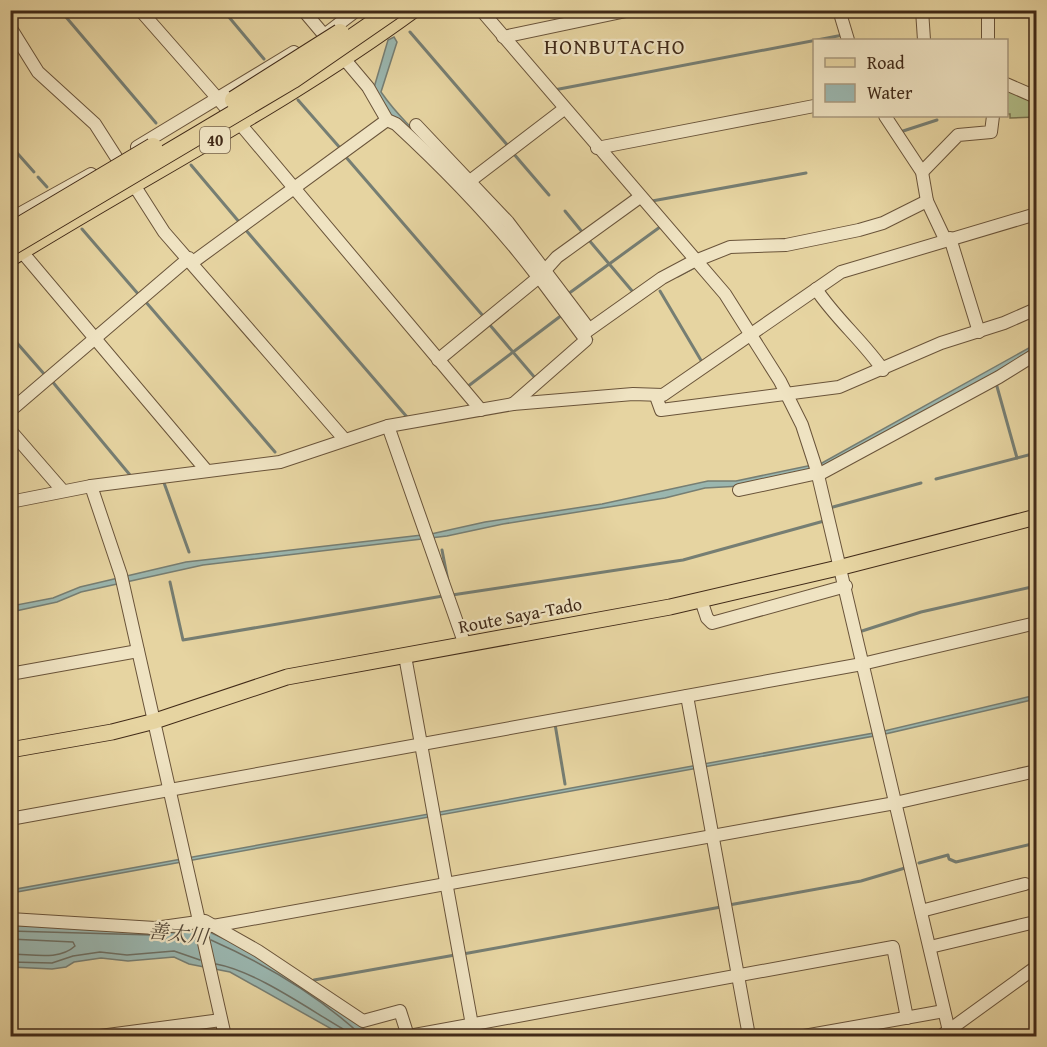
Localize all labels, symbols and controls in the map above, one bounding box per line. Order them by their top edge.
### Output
district label: HONBUTACHO [544,31,686,62]
legend [813,39,1008,117]
text: Road [867,49,905,76]
text: Water [867,79,913,106]
road number: 40 [200,127,230,153]
street label: Route Saya-Tado [456,590,584,640]
water label: 善太川 [147,915,211,951]

